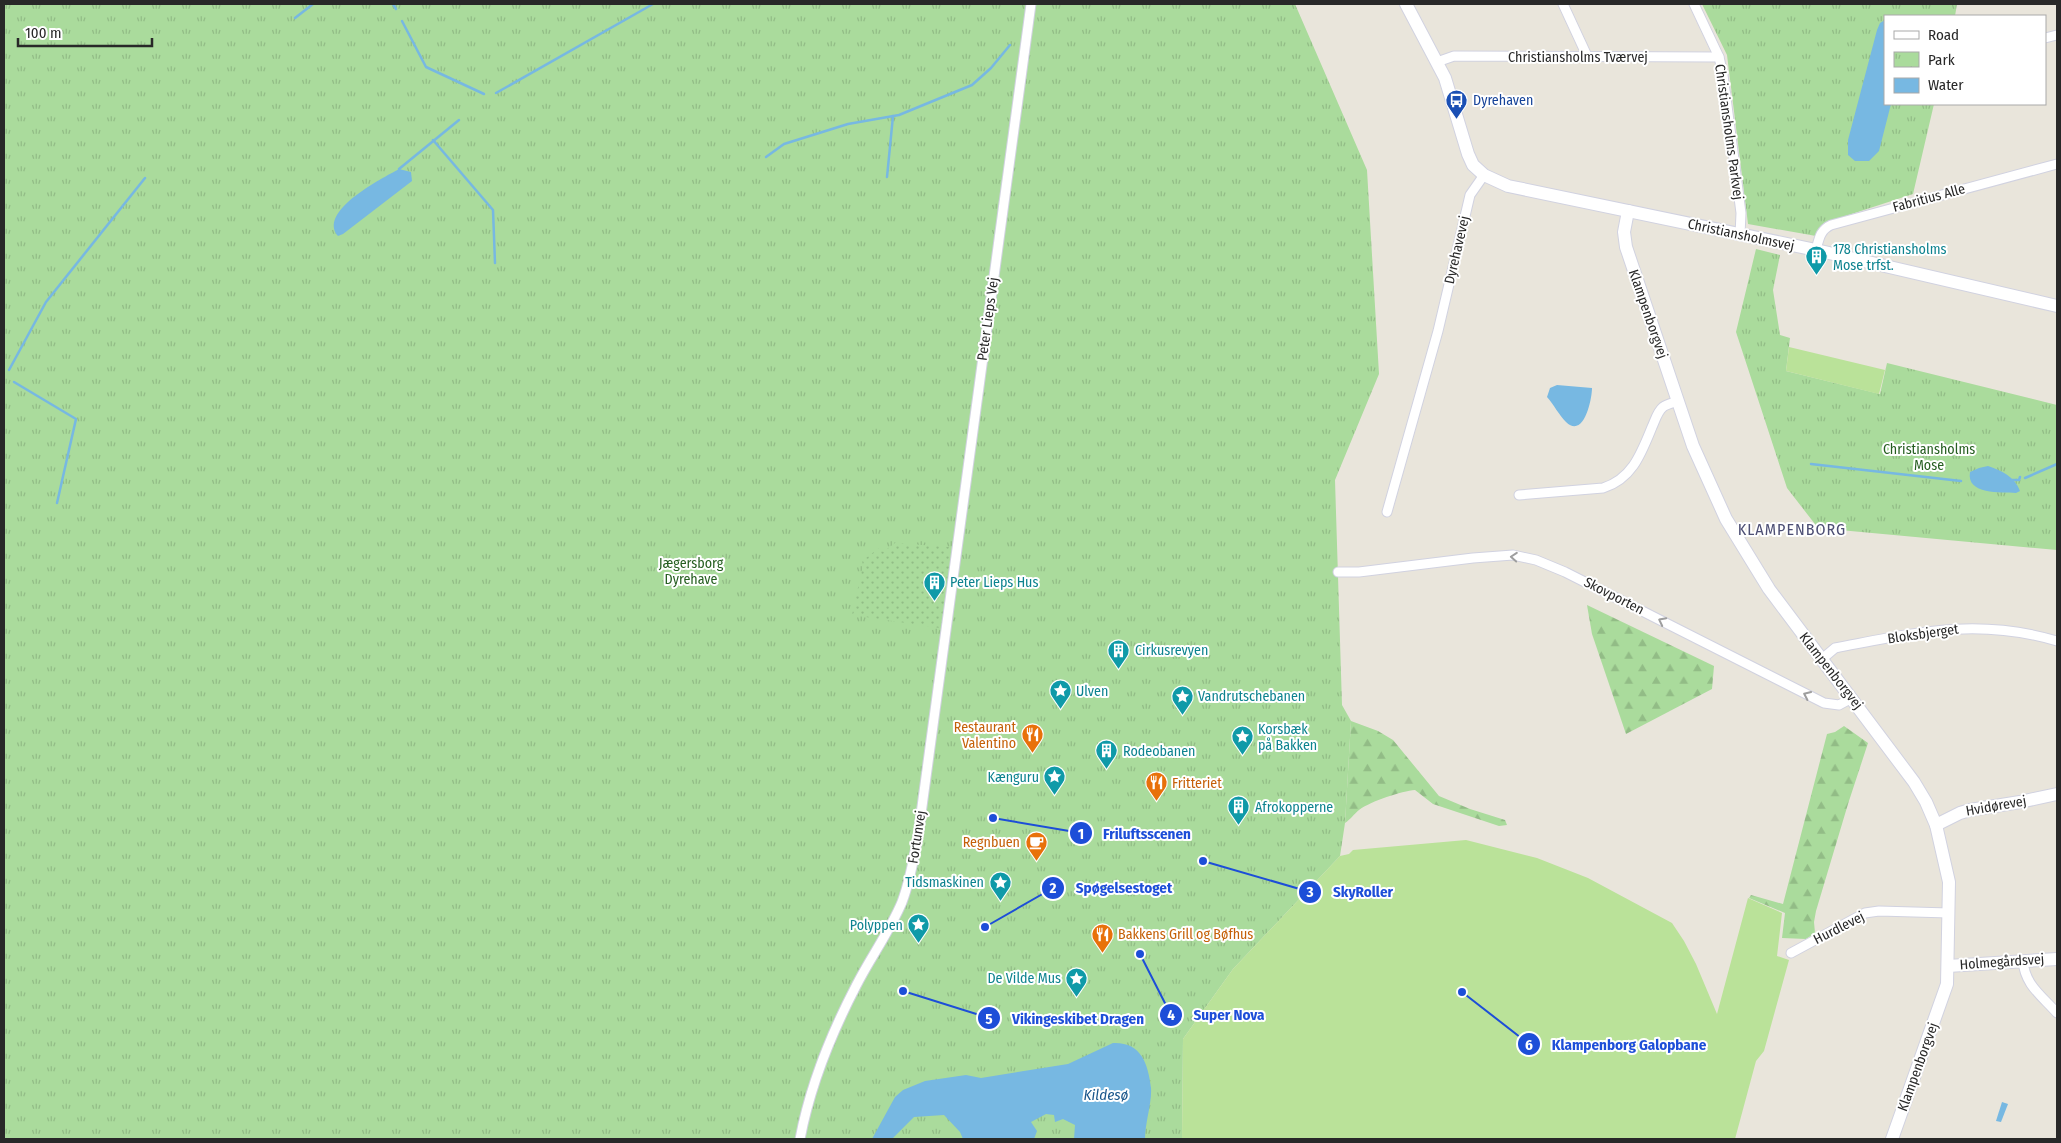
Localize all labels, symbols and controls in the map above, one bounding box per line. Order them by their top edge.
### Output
scale bar [18,15,151,47]
legend [1884,15,2046,105]
text: 100 m [25,24,62,42]
text: Road [1928,26,1959,44]
street label: Christiansholms Tværvej [1508,49,1648,66]
text: Park [1928,51,1955,69]
street label: Christiansholms Parkvej [1711,63,1747,201]
text: Water [1928,76,1964,94]
bus stop icon: Dyrehaven [1445,88,1469,119]
place label: Dyrehaven [1473,92,1533,109]
street label: Fabritius Alle [1891,180,1967,216]
street label: Dyrehavevej [1441,214,1473,286]
street label: Christiansholmsvej [1686,215,1796,255]
place label: 178 Christiansholms Mose trfst. [1833,241,1946,274]
building icon: 178 Christiansholms Mose trfst. [1805,245,1829,276]
street label: Klampenborgvej [1625,267,1671,361]
street label: Peter Lieps Vej [974,276,1002,362]
park label: Christiansholms Mose [1883,441,1975,474]
district label: KLAMPENBORG [1738,520,1846,539]
one-way arrow [1510,551,1518,562]
park label: Jægersborg Dyrehave [659,555,724,588]
building icon: Peter Lieps Hus [922,570,946,601]
place label: Peter Lieps Hus [950,574,1038,591]
street label: Skovporten [1581,574,1647,618]
one-way arrow [1658,617,1667,627]
street label: Bloksbjerget [1886,621,1960,647]
street label: Klampenborgvej [1796,629,1866,713]
building icon: Cirkusrevyen [1107,638,1131,669]
place label: Cirkusrevyen [1135,642,1208,659]
place icon: Ulven [1048,679,1072,710]
place label: Ulven [1076,683,1108,700]
place icon: Vandrutschebanen [1170,684,1194,715]
place label: Vandrutschebanen [1198,688,1305,705]
one-way arrow [1803,690,1812,701]
place label: Restaurant Valentino [954,719,1016,752]
place label: Korsbæk på Bakken [1258,721,1317,754]
restaurant icon: Restaurant Valentino [1020,723,1044,754]
place icon: Korsbæk på Bakken [1230,725,1254,756]
building icon: Rodeobanen [1095,739,1119,770]
place label: Rodeobanen [1123,743,1195,760]
place icon: Kænguru [1043,765,1067,796]
place label: Kænguru [988,769,1039,786]
restaurant icon: Fritteriet [1144,771,1168,802]
place label: Fritteriet [1172,775,1222,792]
street label: Hvidørevej [1964,792,2028,820]
building icon: Afrokopperne [1227,795,1251,826]
place label: Afrokopperne [1255,799,1333,816]
street label: Fortunvej [904,809,930,865]
callout: Friluftsscenen [1069,818,1201,848]
text: 1 [1078,825,1084,843]
text: Friluftsscenen [1103,825,1191,843]
cafe icon: Regnbuen [1024,830,1048,861]
place label: Regnbuen [963,834,1020,851]
place icon: Tidsmaskinen [988,870,1012,901]
callout: Spøgelsestoget [1041,873,1182,903]
place label: Tidsmaskinen [905,874,984,891]
callout: SkyRoller [1298,877,1403,907]
text: 2 [1049,879,1057,897]
text: Spøgelsestoget [1076,879,1173,897]
text: 3 [1305,883,1314,901]
text: SkyRoller [1333,883,1393,901]
street label: Hurdlevej [1811,908,1867,948]
place icon: Polyppen [907,913,931,944]
place label: Polyppen [850,917,903,934]
restaurant icon: Bakkens Grill og Bøfhus [1090,922,1114,953]
place label: Bakkens Grill og Bøfhus [1118,926,1253,943]
street label: Holmegårdsvej [1959,951,2045,973]
place icon: De Vilde Mus [1065,966,1089,997]
place label: De Vilde Mus [987,970,1061,987]
callout: Super Nova [1158,1000,1274,1030]
callout: Vikingeskibet Dragen [977,1003,1154,1033]
text: 4 [1167,1006,1175,1024]
text: Super Nova [1193,1006,1265,1024]
text: 5 [985,1010,993,1028]
text: Vikingeskibet Dragen [1011,1010,1144,1028]
street label: Klampenborgvej [1894,1020,1942,1114]
callout: Klampenborg Galopbane [1517,1029,1716,1059]
text: 6 [1525,1036,1533,1054]
text: Klampenborg Galopbane [1552,1036,1707,1054]
water label: Kildesø [1084,1086,1129,1104]

